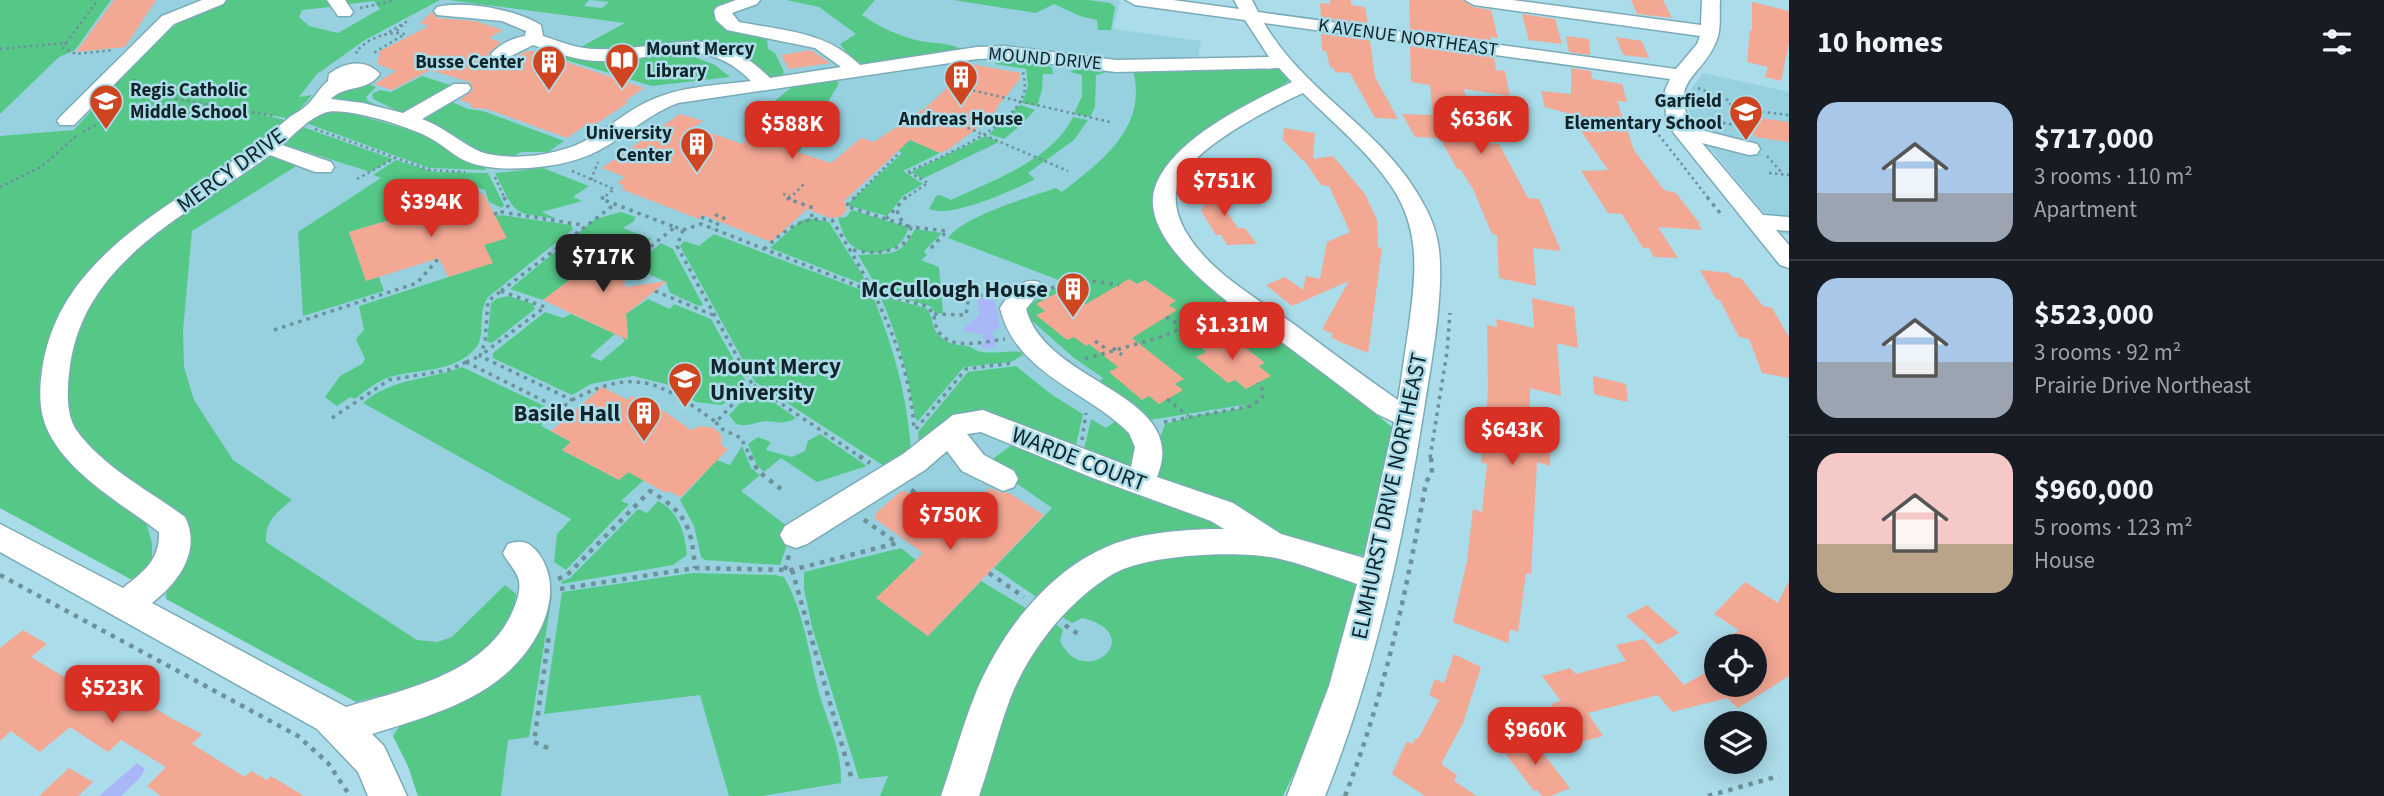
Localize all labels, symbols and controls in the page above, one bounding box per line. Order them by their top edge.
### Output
street label: K AVENUE NORTHEAST [1316,12,1500,64]
text: 10 homes [1817,21,1943,64]
icon: filters [2318,23,2356,61]
place label: Mount Mercy Library [646,36,754,85]
library icon: Mount Mercy Library [603,41,641,90]
street label: MOUND DRIVE [987,41,1103,77]
building icon: Busse Center [530,43,568,92]
place label: Busse Center [415,49,524,76]
building icon: Andreas House [942,58,980,107]
place label: Regis Catholic Middle School [130,77,248,126]
school or university icon: Regis Catholic Middle School [87,82,125,131]
place label: Garfield Elementary School [1564,88,1723,137]
school or university icon: Garfield Elementary School [1727,93,1765,142]
pin: $636K [1432,96,1530,156]
pin: $588K [743,102,841,161]
text: $636K [1450,102,1512,135]
place label: Andreas House [898,106,1023,133]
text: $588K [761,107,823,140]
text: $717,000 [2034,117,2154,160]
street label: MERCY DRIVE [170,119,292,221]
place label: University Center [585,120,672,169]
building icon: University Center [678,125,716,174]
icon: home [1873,130,1957,214]
pin: $751K [1175,158,1273,218]
text: 3 rooms · 110 m² [2034,160,2193,193]
text: $751K [1193,164,1255,197]
pin: $394K [382,180,480,239]
text: $394K [400,185,462,218]
text: Apartment [2034,193,2137,226]
pin: $717K [554,234,652,294]
text: $717K [572,240,634,273]
building icon: McCullough House [1054,270,1092,319]
place label: McCullough House [861,273,1048,306]
text: $523,000 [2034,293,2154,336]
pin: $1.31M [1175,302,1289,362]
icon: home [1873,306,1957,390]
text: $1.31M [1195,308,1269,341]
text: 3 rooms · 92 m² [2034,336,2181,369]
place label: Mount Mercy University [710,350,841,409]
street label: ELMHURST DRIVE NORTHEAST [1342,350,1436,642]
school or university icon: Mount Mercy University [666,360,704,409]
text: Prairie Drive Northeast [2034,369,2251,402]
building icon: Basile Hall [625,394,663,443]
place label: Basile Hall [514,397,620,430]
pin: $643K [1463,407,1561,467]
text: $643K [1481,413,1543,446]
street label: WARDE COURT [1007,418,1151,500]
text: $960,000 [2034,468,2154,511]
icon: home [1873,481,1957,565]
pin: $750K [901,492,999,552]
text: $750K [919,498,981,531]
text: 5 rooms · 123 m² [2034,511,2193,544]
text: House [2034,544,2095,577]
map controls [1704,634,1767,774]
button: locate [1704,634,1767,697]
pin: $523K [63,666,161,725]
text: $523K [81,671,143,704]
pin: $960K [1486,708,1584,767]
button: layers [1704,711,1767,774]
text: $960K [1504,713,1566,746]

